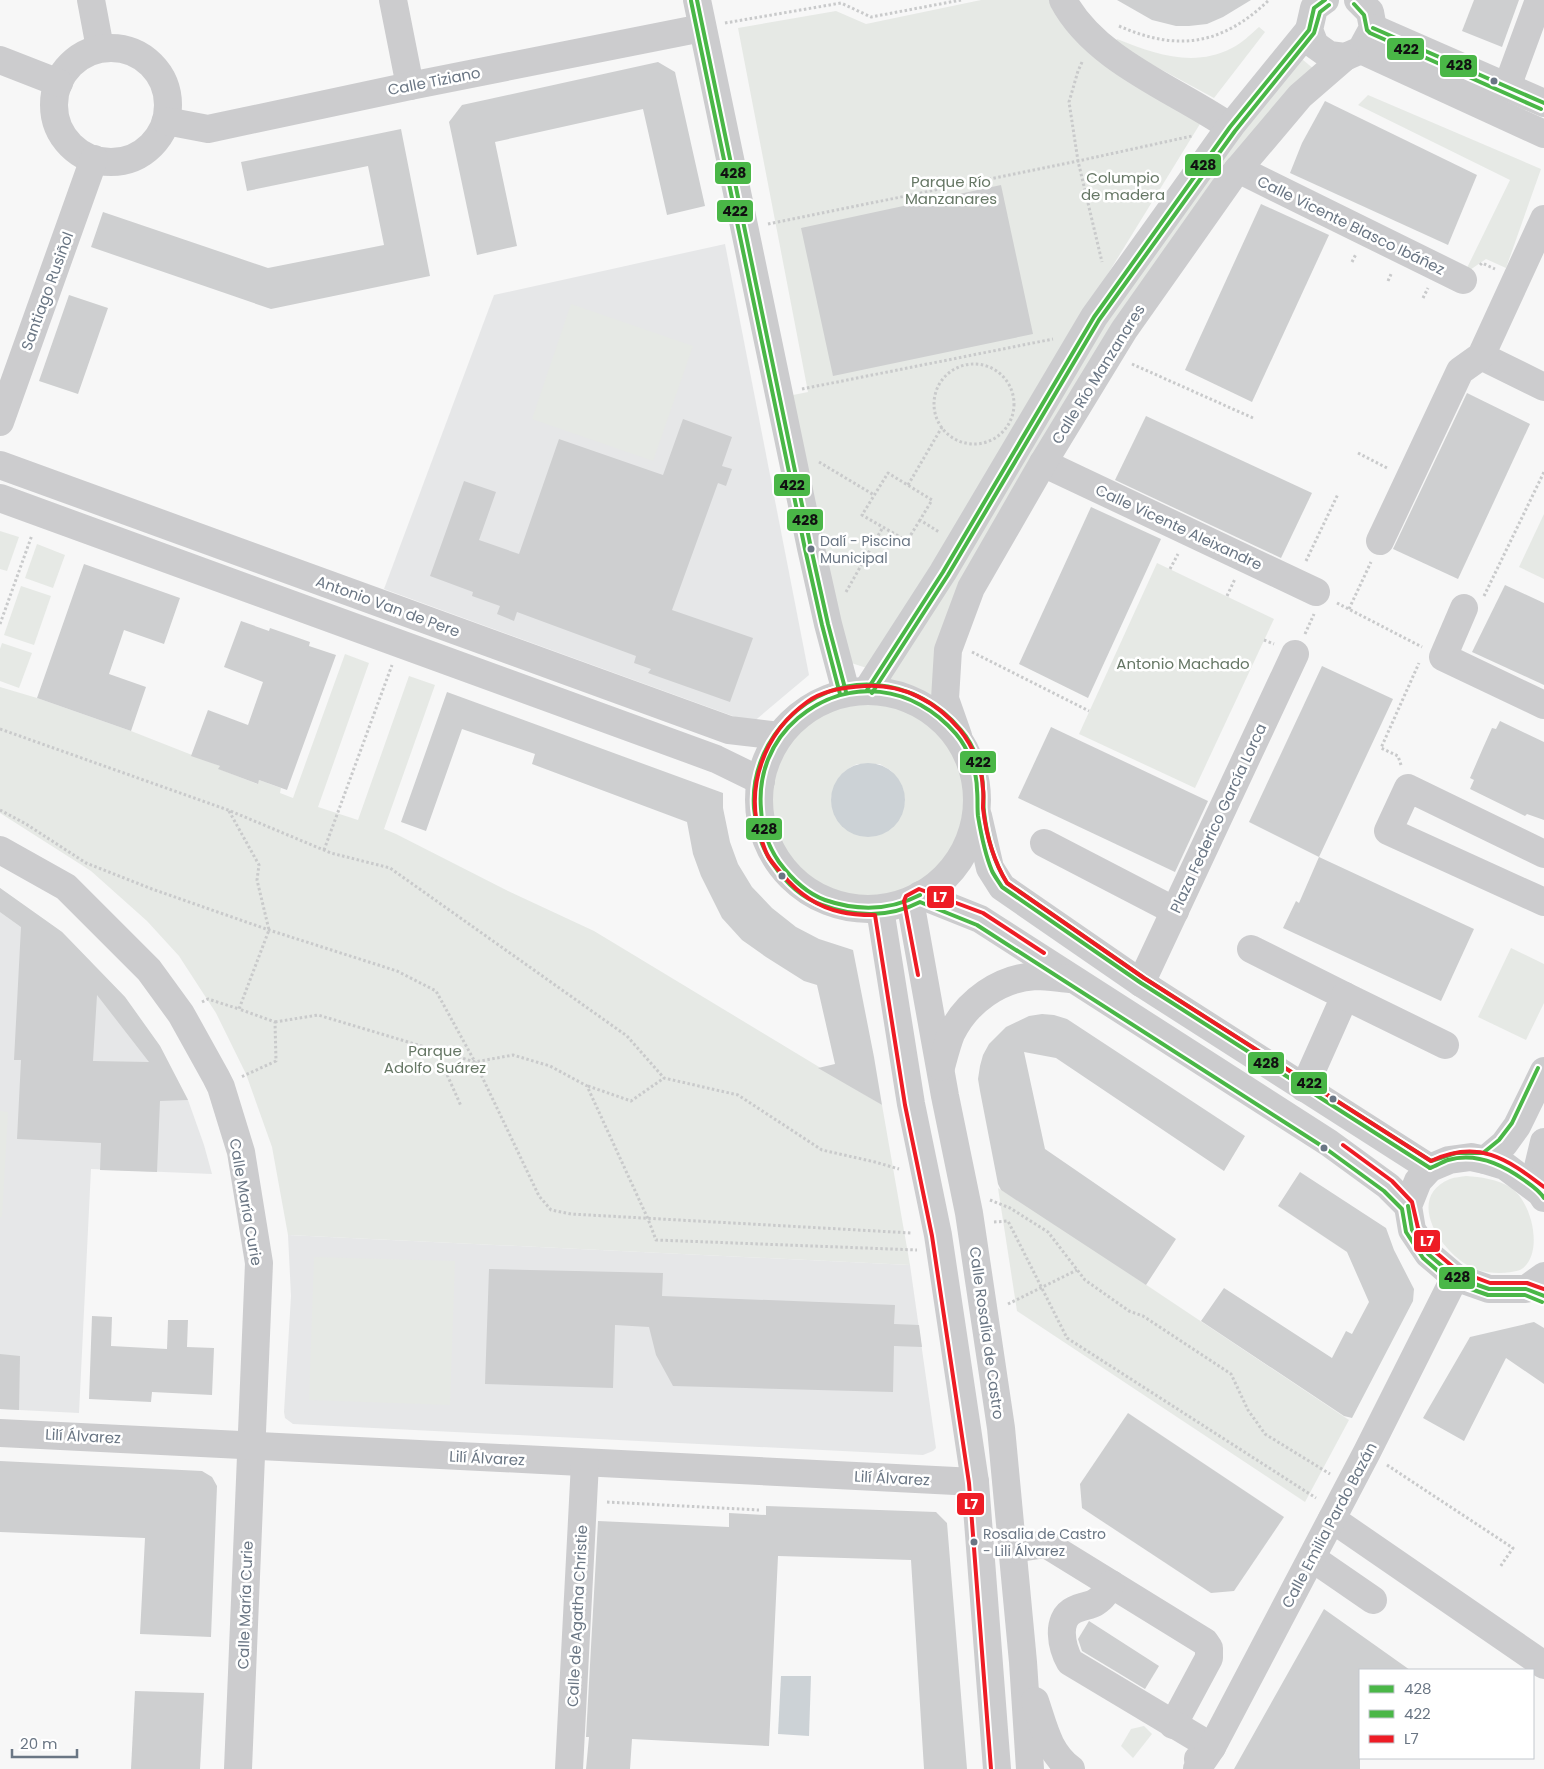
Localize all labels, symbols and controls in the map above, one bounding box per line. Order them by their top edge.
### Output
line badge: 422 [1386,37,1425,61]
text: 422 [1393,39,1419,59]
line badge: 428 [1439,54,1478,78]
text: 428 [1446,55,1472,75]
street label: Calle Tiziano [386,62,482,100]
unlabelled marker [1489,76,1499,86]
line badge: 428 [1184,153,1222,177]
text: 428 [1190,155,1216,175]
line badge: 428 [714,161,752,185]
text: 428 [720,163,746,183]
park label: Columpio de madera [1081,167,1165,205]
street label: Calle Vicente Blasco Ibáñez [1254,170,1448,280]
park label: Parque Río Manzanares [905,171,997,209]
line badge: 422 [716,199,754,223]
text: 422 [722,201,748,221]
street label: Santiago Rusiñol [16,229,78,353]
street label: Calle Río Manzanares [1046,300,1150,448]
line badge: 422 [773,473,811,497]
text: 422 [779,475,805,495]
street label: Calle Vicente Aleixandre [1092,479,1266,575]
line badge: 428 [786,508,824,532]
text: 428 [792,510,818,530]
place label: Dalí - Piscina Municipal [820,531,911,568]
marker: Dalí - Piscina Municipal [806,544,816,554]
street label: Antonio Van de Pere [313,570,463,642]
park label: Antonio Machado [1116,653,1250,674]
street label: Plaza Federico García Lorca [1165,720,1271,916]
line badge: 422 [959,750,997,774]
text: 422 [965,752,991,772]
line badge: 428 [745,817,783,841]
text: 428 [751,819,777,839]
unlabelled marker [777,871,787,881]
line badge: L7 [926,885,955,909]
text: L7 [933,887,948,907]
park label: Parque Adolfo Suárez [384,1040,486,1078]
line badge: 428 [1247,1051,1285,1075]
text: 428 [1253,1053,1279,1073]
line badge: 422 [1290,1071,1328,1095]
text: 422 [1296,1073,1322,1093]
unlabelled marker [1328,1094,1338,1104]
street label: Calle María Curie [224,1137,268,1267]
unlabelled marker [1319,1143,1329,1153]
line badge: L7 [1413,1229,1441,1253]
text: L7 [1420,1231,1435,1251]
street label: Calle Rosalía de Castro [964,1245,1010,1421]
line badge: 428 [1438,1266,1476,1290]
text: 428 [1444,1267,1470,1287]
street label: Lilí Álvarez [45,1424,121,1448]
street label: Calle Emilia Pardo Bazán [1276,1438,1382,1612]
street label: Lilí Álvarez [449,1446,525,1470]
street label: Lilí Álvarez [854,1466,930,1490]
line badge: L7 [956,1492,985,1516]
text: L7 [964,1494,979,1514]
street label: Calle de Agatha Christie [562,1524,592,1708]
place label: Rosalia de Castro - Lili Álvarez [983,1524,1106,1561]
marker: Rosalia de Castro - Lili Álvarez [969,1537,979,1547]
street label: Calle María Curie [232,1540,258,1670]
legend [1359,1669,1534,1759]
text: 428 [1404,1678,1432,1699]
text: 422 [1404,1703,1431,1724]
scale bar [12,1726,78,1758]
text: L7 [1404,1728,1419,1749]
text: 20 m [20,1733,58,1754]

